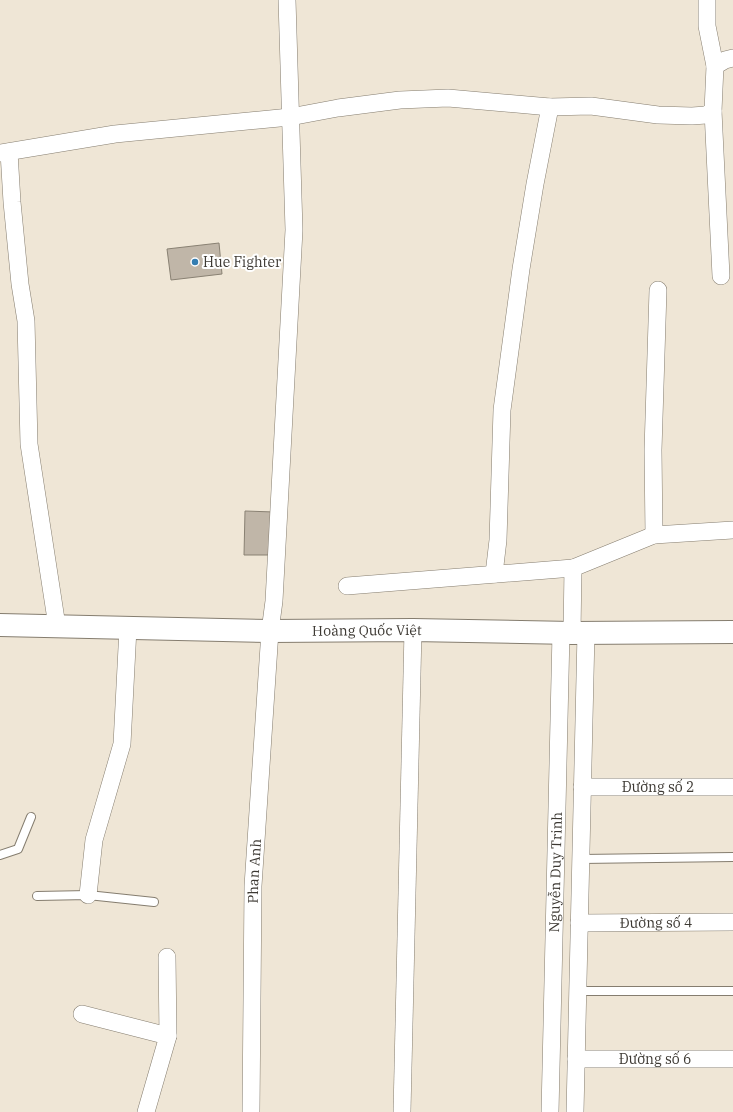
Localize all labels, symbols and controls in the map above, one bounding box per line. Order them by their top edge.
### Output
place label: Hue Fighter [203,253,282,271]
marker: Hue Fighter [190,257,200,267]
street label: Hoàng Quốc Việt [312,621,422,640]
street label: Đường số 2 [622,778,694,796]
street label: Nguyễn Duy Trinh [545,811,566,933]
street label: Phan Anh [244,838,265,903]
street label: Đường số 4 [620,913,692,932]
street label: Đường số 6 [619,1050,691,1068]

